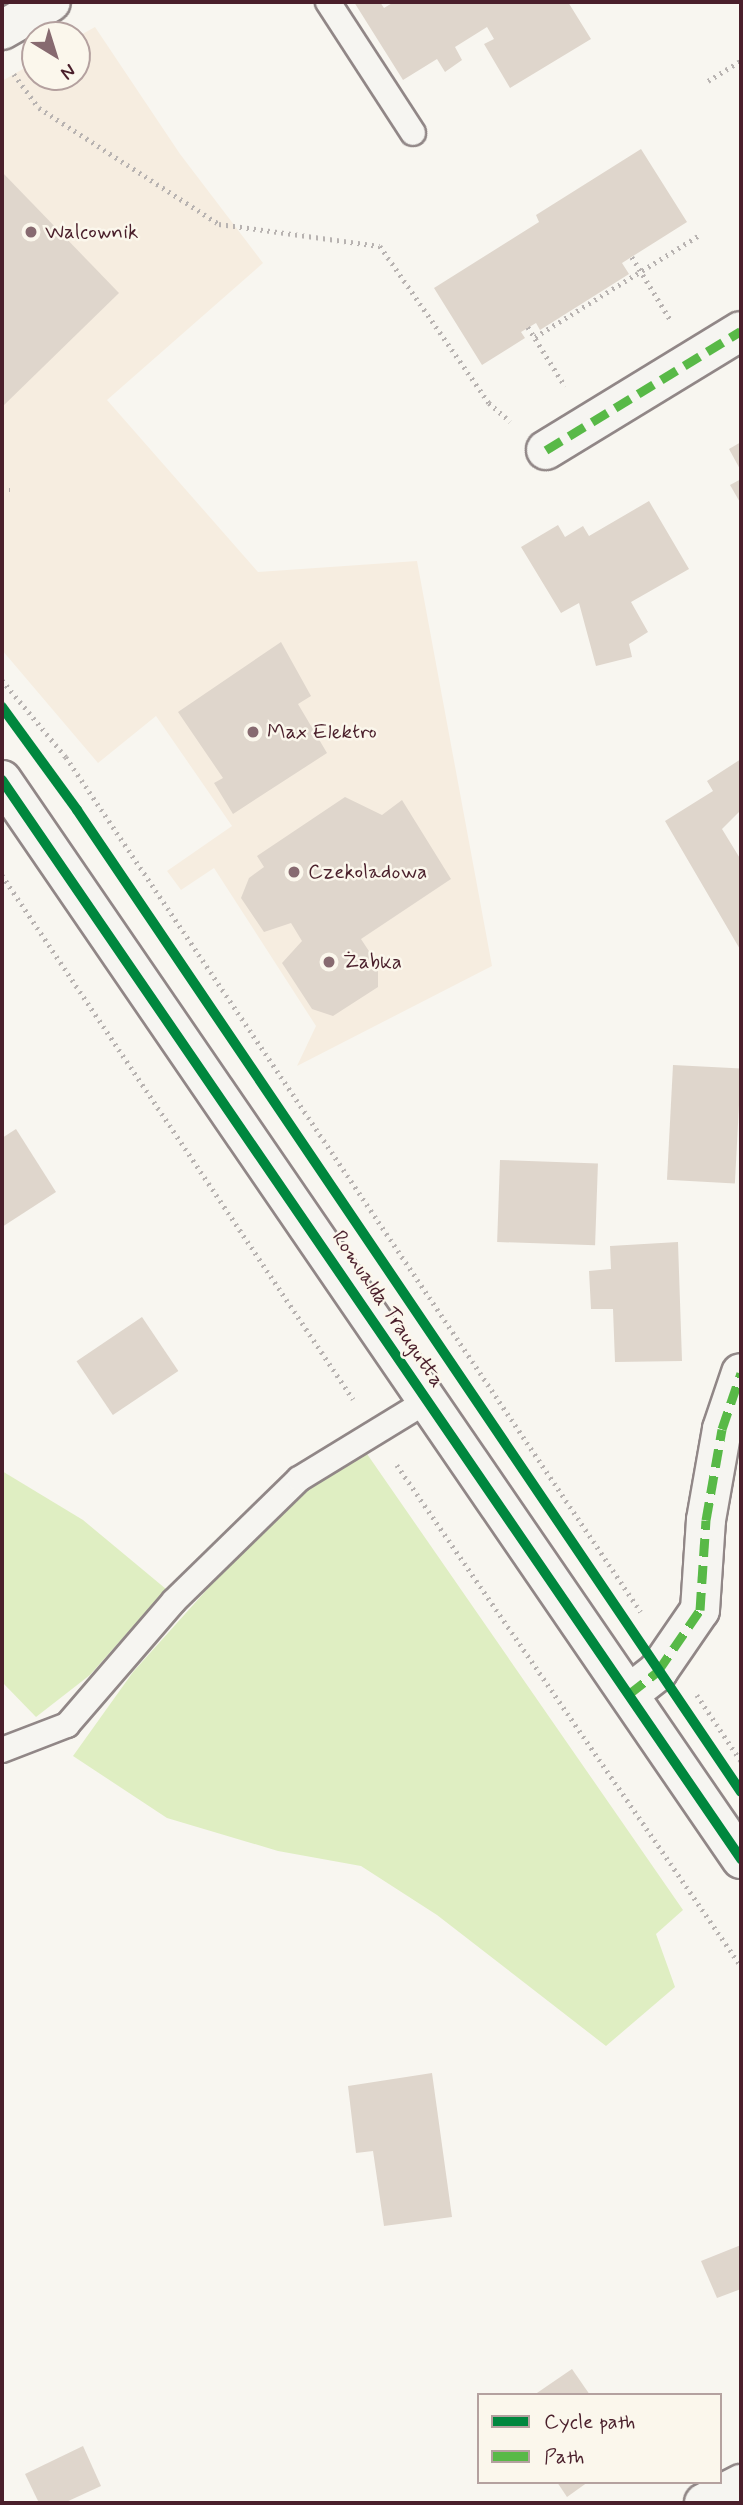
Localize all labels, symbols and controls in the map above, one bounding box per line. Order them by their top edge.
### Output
north arrow [21,21,91,91]
text: N [55,58,81,85]
place label: Walcownik [45,219,138,245]
marker: Walcownik [23,224,39,240]
place label: Max Elektro [267,719,379,745]
marker: Max Elektro [245,724,261,740]
place label: Czekoladowa [308,859,427,885]
marker: Czekoladowa [286,864,302,880]
place label: Żabka [343,949,402,975]
marker: Żabka [321,954,337,970]
street label: Romualda Traugutta [327,1227,449,1391]
legend [477,2393,722,2484]
text: Cycle path [544,2408,635,2436]
text: Path [544,2443,584,2471]

